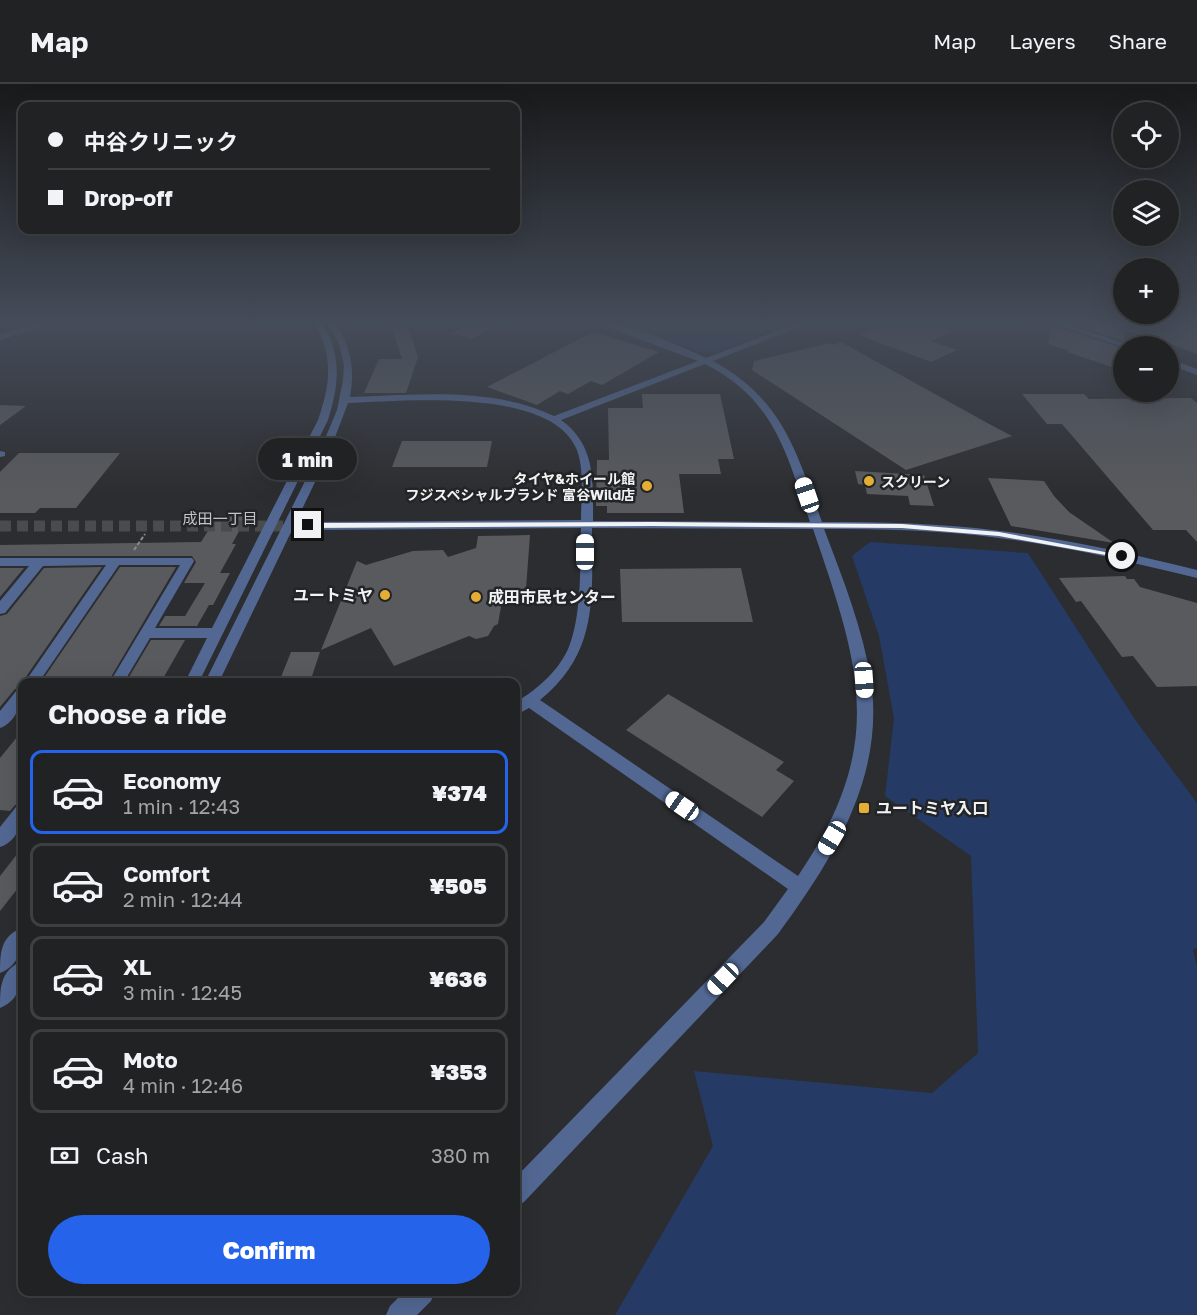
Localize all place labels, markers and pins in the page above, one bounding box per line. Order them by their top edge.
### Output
place label: タイヤ&ホイール館 フジスペシャルブランド 富谷Wild店 [405,470,635,503]
place label: スクリーン [881,473,950,490]
marker: スクリーン [862,474,876,488]
marker: タイヤ&ホイール館 フジスペシャルブランド 富谷Wild店 [640,479,654,493]
place label: ユートミヤ [293,585,373,605]
place label: 成田市民センター [488,587,616,607]
marker: ユートミヤ [378,588,392,602]
marker: 成田市民センター [469,590,483,604]
place label: ユートミヤ入口 [876,798,988,818]
marker: ユートミヤ入口 [857,801,871,815]

